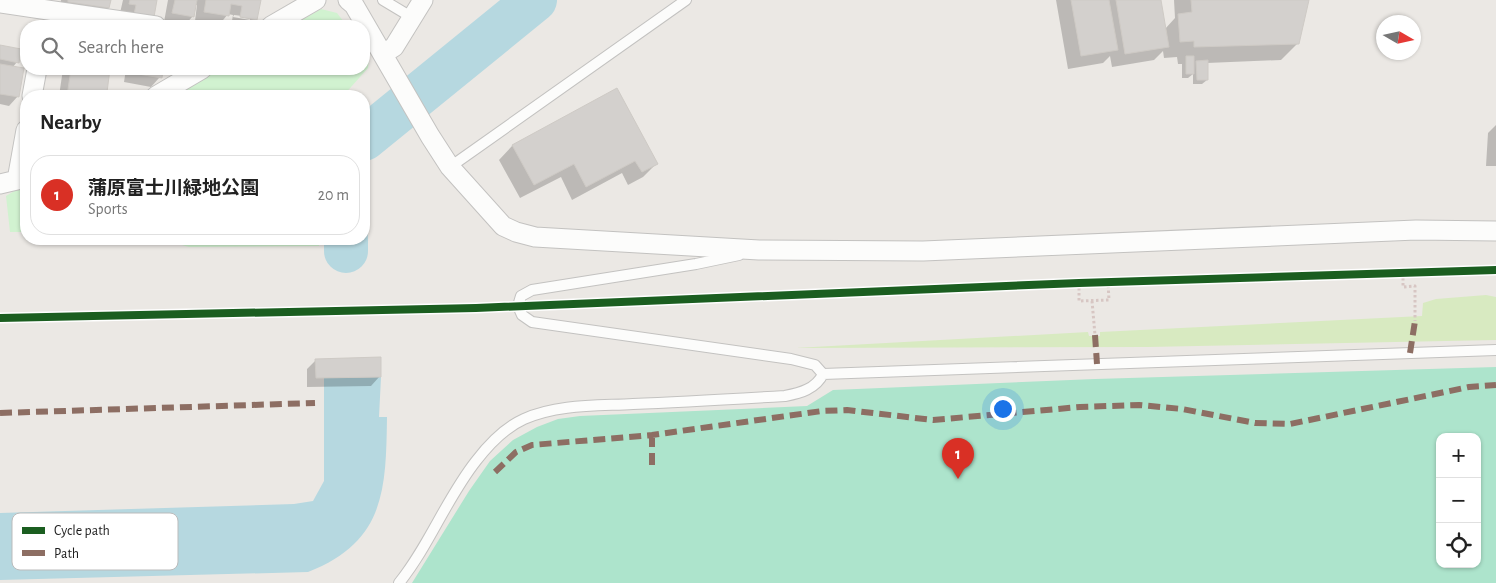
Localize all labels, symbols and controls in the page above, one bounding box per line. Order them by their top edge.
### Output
north arrow [1376,15,1421,60]
search box [20,20,370,75]
icon: search [38,34,66,62]
text: Search here [78,38,164,57]
text: Nearby [40,112,101,133]
text: 蒲原富士川緑地公園 [88,179,259,198]
text: 1 [54,187,60,203]
text: 20 m [318,187,349,203]
text: Sports [88,201,128,217]
your location [990,396,1016,422]
map controls [1436,433,1481,568]
button: + [1436,433,1481,478]
pin: 1 [942,438,974,479]
button: − [1436,478,1481,523]
legend [12,513,178,570]
button: locate [1436,523,1481,568]
text: Cycle path [54,524,110,538]
text: Path [54,547,79,561]

